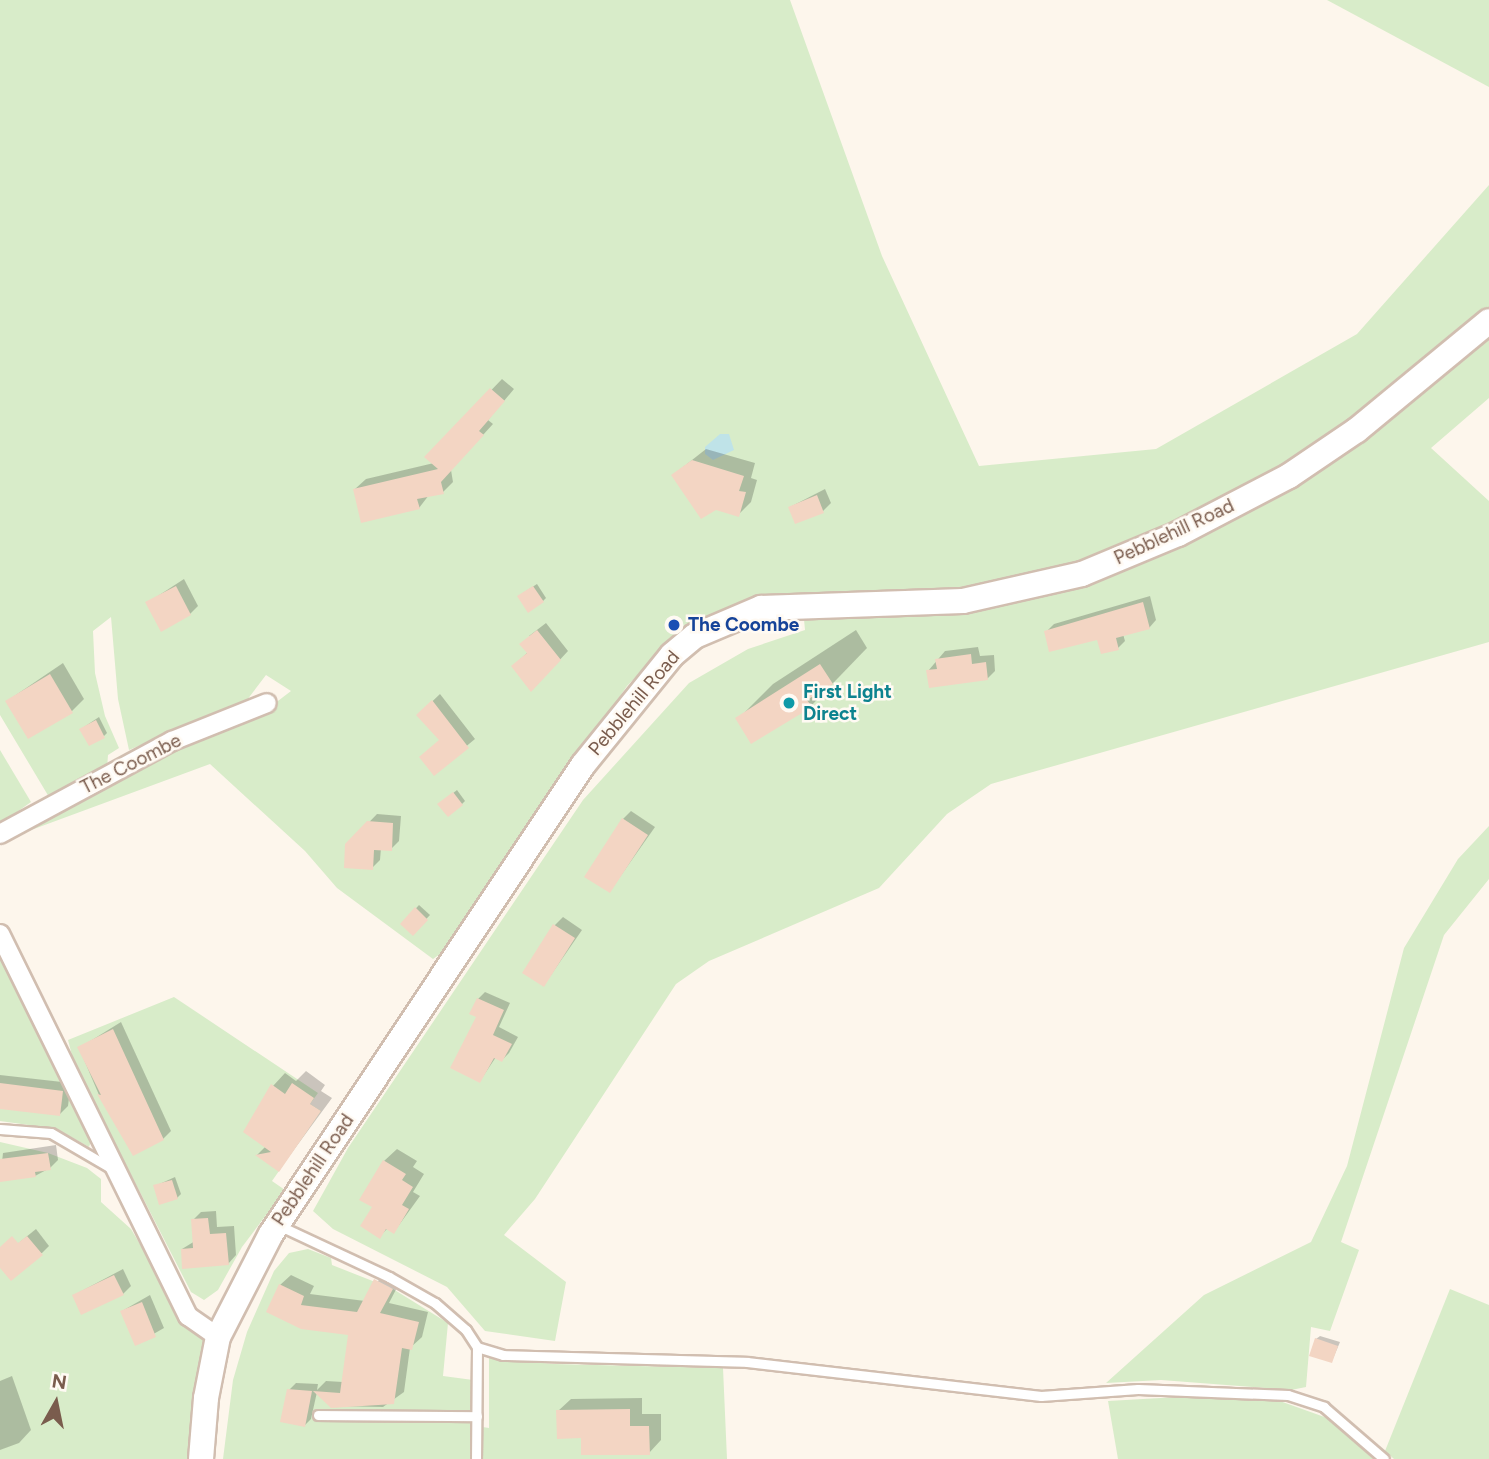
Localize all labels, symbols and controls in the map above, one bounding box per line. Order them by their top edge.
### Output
street label: Pebblehill Road [1110,494,1238,570]
place label: The Coombe [688,614,799,636]
marker: The Coombe [666,617,682,633]
street label: Pebblehill Road [584,646,684,760]
place label: First Light Direct [803,681,892,725]
marker: First Light Direct [781,695,797,711]
street label: The Coombe [77,729,185,799]
street label: Pebblehill Road [267,1110,359,1230]
north arrow [21,1368,91,1438]
text: N [50,1369,68,1394]

